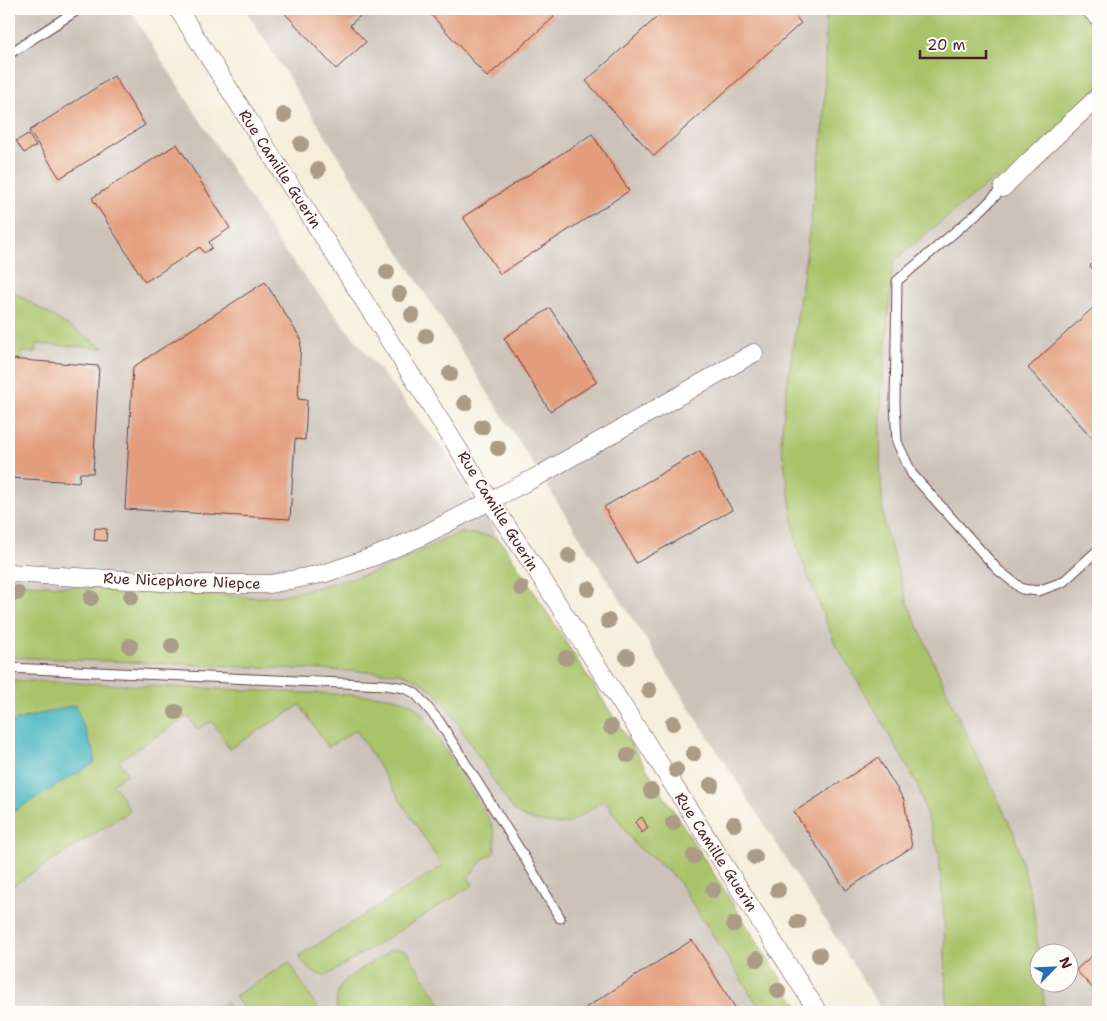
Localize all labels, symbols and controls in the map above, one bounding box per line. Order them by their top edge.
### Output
scale bar [920,28,986,60]
text: 20 m [927,35,966,55]
street label: Rue Camille Guerin [234,106,326,232]
street label: Rue Camille Guerin [453,447,543,575]
street label: Rue Nicephore Niepce [103,568,261,594]
street label: Rue Camille Guerin [670,789,762,915]
north arrow [1030,944,1080,994]
text: N [1055,954,1076,971]

